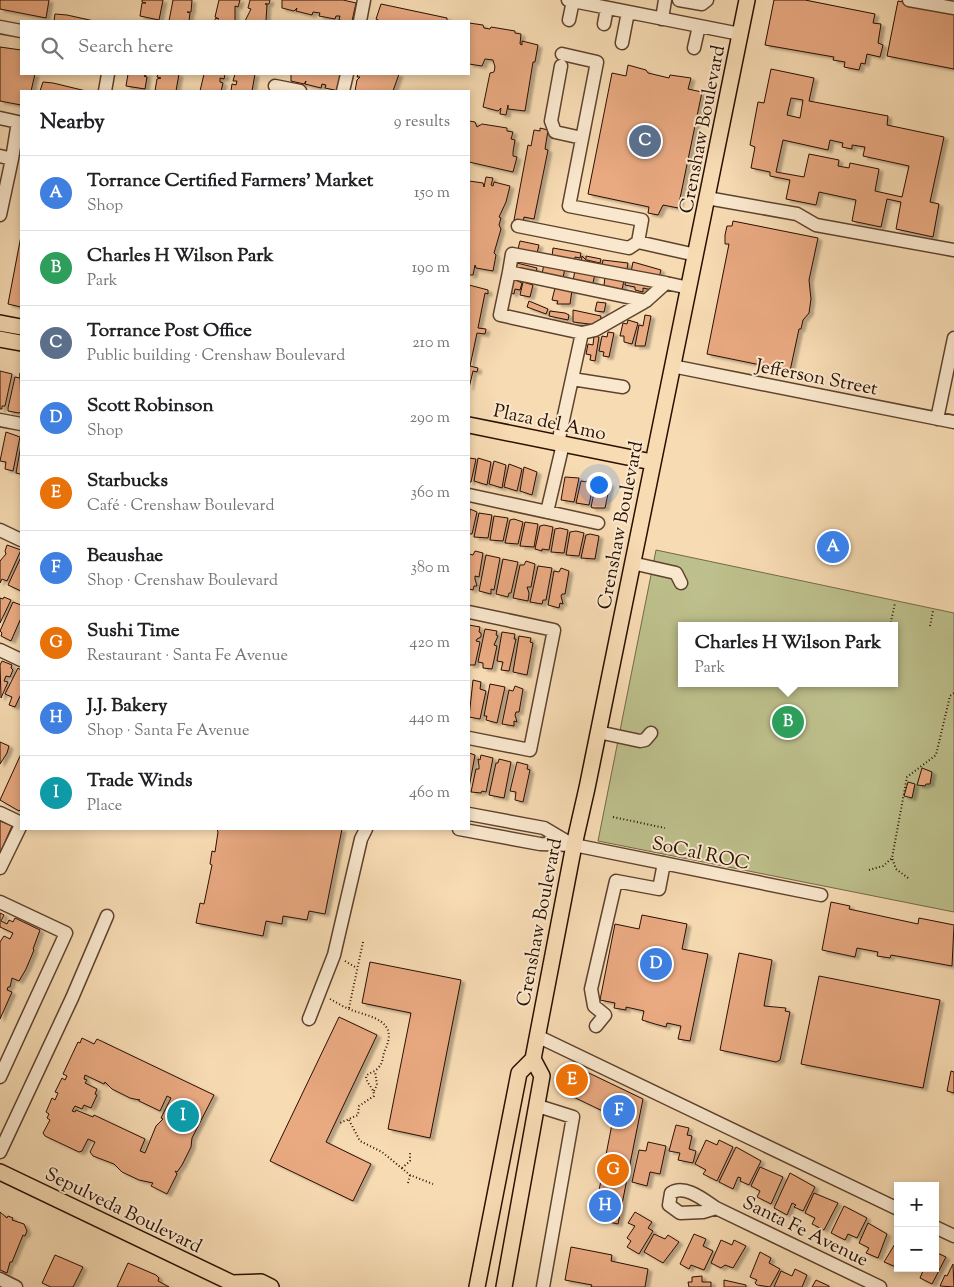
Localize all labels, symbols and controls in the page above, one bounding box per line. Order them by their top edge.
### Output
search box [20,20,470,75]
icon: search [38,34,66,62]
text: Search here [78,34,173,61]
street label: Crenshaw Boulevard [674,43,733,216]
text: Nearby [40,108,105,138]
text: 9 results [394,111,450,134]
pin: C [629,122,661,160]
text: Torrance Certified Farmers' Market [87,168,373,195]
text: A [50,182,63,205]
text: 150 m [414,182,450,205]
text: Shop [87,195,123,218]
text: Charles H Wilson Park [87,243,274,270]
text: B [51,257,61,280]
text: 190 m [412,257,450,280]
text: Park [87,270,118,293]
text: Torrance Post Office [87,318,252,345]
text: C [50,332,62,355]
text: 210 m [412,332,450,355]
text: Public building · Crenshaw Boulevard [87,345,345,368]
street label: Jefferson Street [752,353,880,404]
text: Scott Robinson [87,393,214,420]
street label: Plaza del Amo [491,398,608,449]
text: D [50,407,62,430]
text: 290 m [410,407,450,430]
text: Shop [87,420,123,443]
street label: Crenshaw Boulevard [592,439,651,612]
text: Starbucks [87,468,168,495]
your location [586,472,612,498]
text: E [51,482,61,505]
text: 360 m [411,482,450,505]
text: Café · Crenshaw Boulevard [87,495,274,518]
pin: A [817,528,849,566]
text: Beaushae [87,543,163,570]
text: F [52,557,60,580]
text: 380 m [410,557,450,580]
text: Shop · Crenshaw Boulevard [87,570,278,593]
text: Sushi Time [87,618,180,645]
popup [678,622,898,687]
text: Charles H Wilson Park [695,630,881,657]
text: G [49,632,63,655]
text: 420 m [409,632,450,655]
text: Restaurant · Santa Fe Avenue [87,645,288,668]
text: Park [695,657,725,680]
text: J.J. Bakery [87,693,168,720]
pin: B [772,703,804,741]
text: H [50,707,62,730]
text: 440 m [409,707,450,730]
text: Shop · Santa Fe Avenue [87,720,250,743]
text: Trade Winds [87,768,192,795]
text: I [53,782,59,805]
text: 460 m [409,782,450,805]
text: Place [87,795,122,818]
street label: SoCal ROC [649,831,752,878]
street label: Crenshaw Boulevard [511,836,570,1009]
pin: D [640,945,672,983]
pin: E [556,1061,588,1099]
pin: F [603,1092,635,1130]
pin: I [167,1097,199,1135]
pin: G [597,1151,629,1189]
street label: Sepulveda Boulevard [40,1161,206,1261]
map controls [894,1182,939,1272]
button: + [894,1182,939,1227]
pin: H [589,1187,621,1225]
street label: Santa Fe Avenue [737,1190,873,1274]
button: − [894,1227,939,1272]

